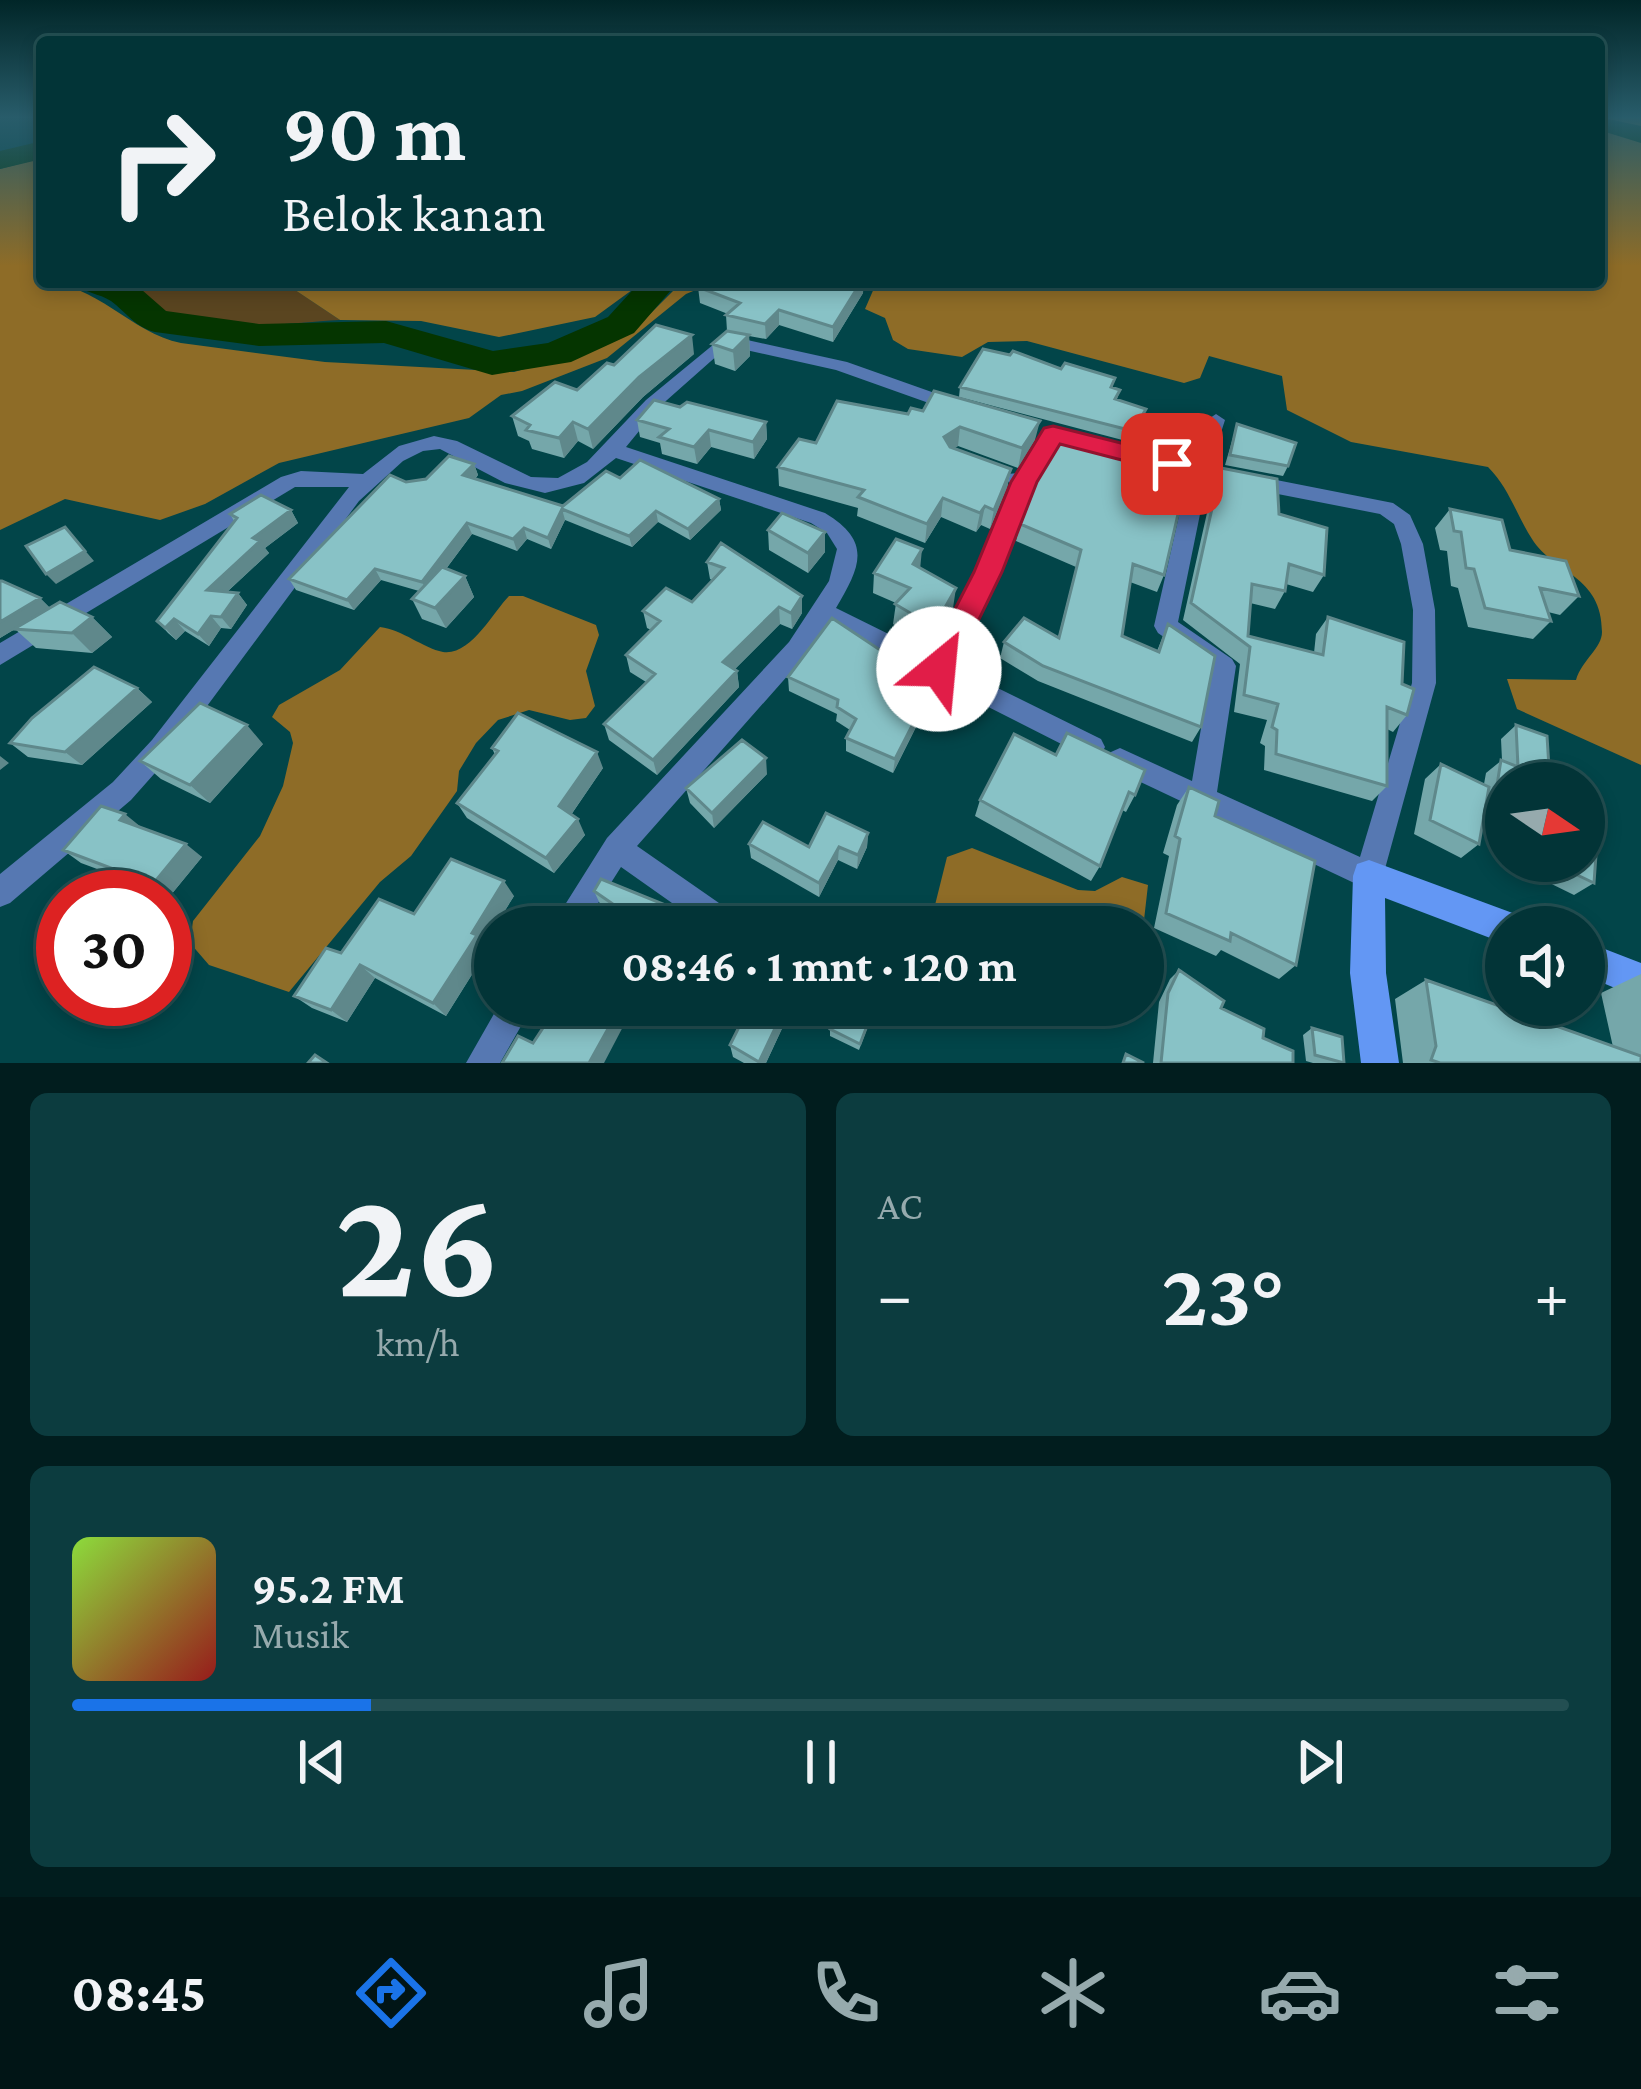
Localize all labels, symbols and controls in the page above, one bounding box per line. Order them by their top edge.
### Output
icon: right [84,84,240,240]
text: 90 m [282,85,466,178]
text: Belok kanan [282,183,546,243]
pin [1121,413,1223,515]
icon: arrive [1139,431,1205,497]
position arrow [876,606,1002,732]
north arrow [1485,762,1605,882]
map controls [1485,762,1605,1026]
speed limit sign: 30 [36,870,192,1026]
button: sound [1485,906,1605,1026]
text: 08:46 · 1 mnt · 120 m [621,941,1017,991]
text: 26 [335,1156,500,1330]
text: AC [878,1184,922,1227]
text: 23° [1162,1244,1285,1344]
text: − [878,1258,912,1331]
text: + [1534,1258,1569,1331]
text: km/h [376,1321,460,1364]
text: 95.2 FM [252,1563,405,1613]
text: Musik [252,1613,349,1656]
icon: previous [289,1729,355,1795]
icon: pause [788,1729,854,1795]
icon: next [1287,1729,1353,1795]
icon: directions [349,1951,433,2035]
icon: music [577,1951,661,2035]
icon: phone [804,1951,888,2035]
icon: climate [1031,1951,1115,2035]
icon: car [1258,1951,1342,2035]
icon: filters [1485,1951,1569,2035]
text: 08:45 [72,1963,206,2023]

